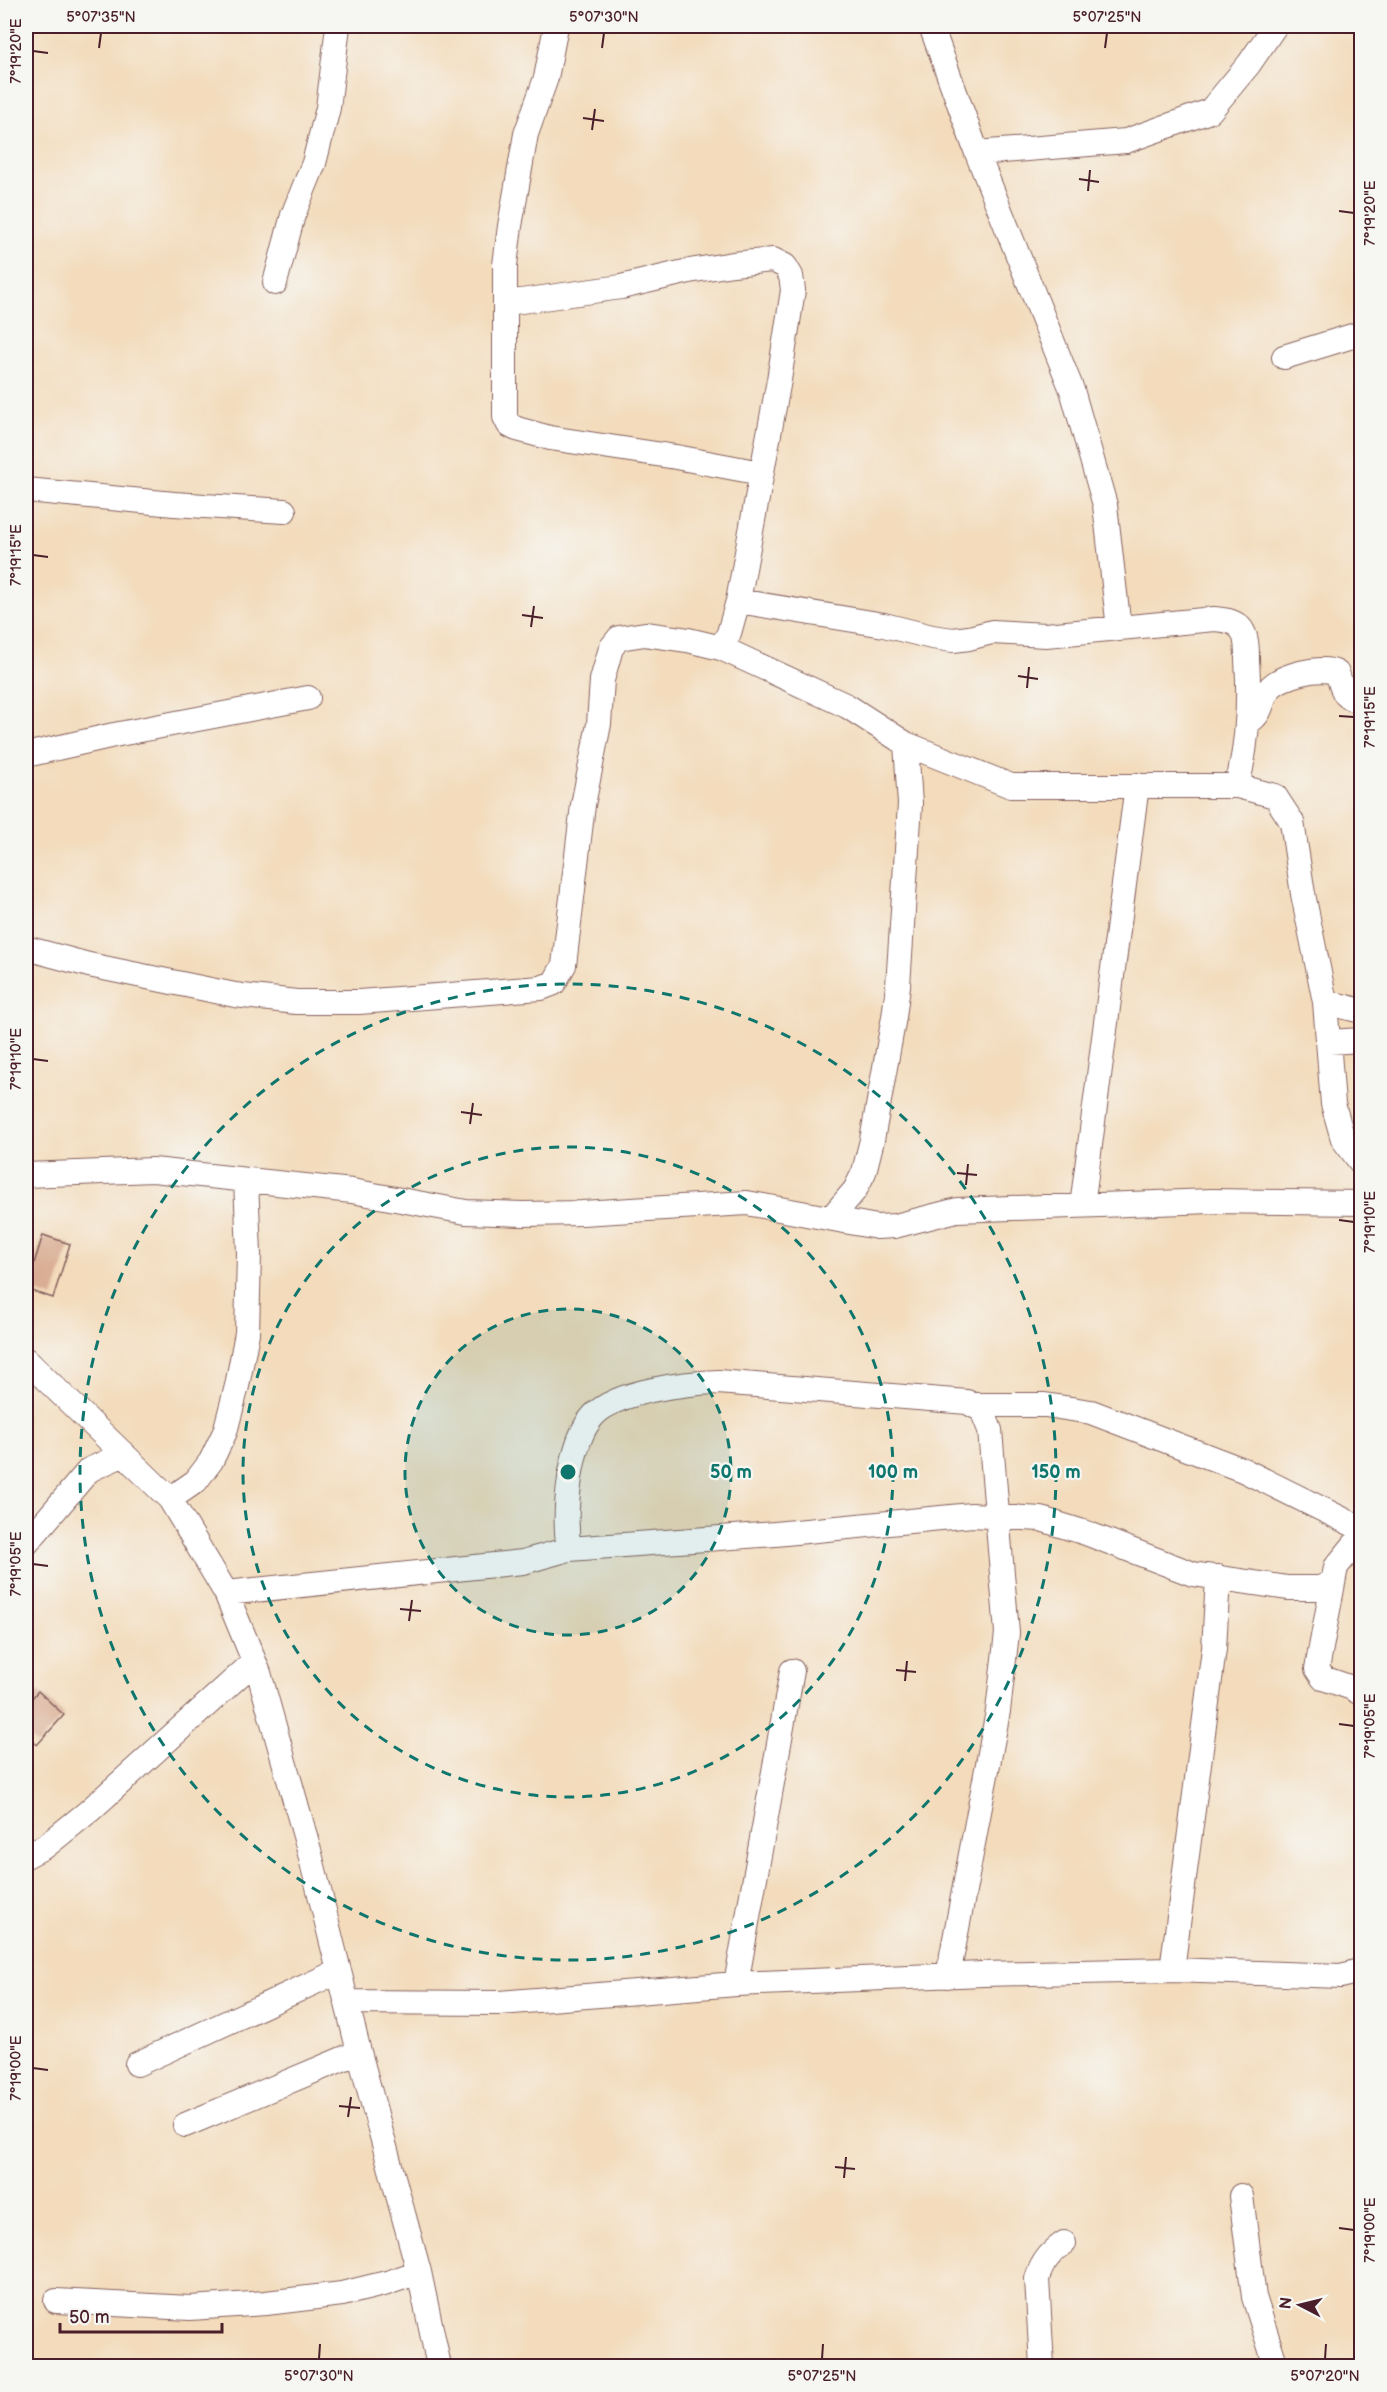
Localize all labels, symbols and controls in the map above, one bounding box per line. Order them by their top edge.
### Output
text: 5°07'35"N [66,8,136,27]
text: 5°07'30"N [569,8,639,27]
text: 5°07'25"N [1072,8,1142,27]
text: 7°19'20"E [7,18,26,84]
text: 7°19'20"E [1361,180,1380,246]
text: 7°19'15"E [7,524,26,586]
text: 7°19'15"E [1361,686,1380,748]
text: 7°19'10"E [7,1028,26,1090]
text: 7°19'10"E [1361,1191,1380,1253]
centre of rings [558,1462,578,1482]
text: 50 m [710,1462,752,1483]
text: 100 m [868,1462,918,1483]
text: 150 m [1031,1462,1081,1483]
text: 7°19'05"E [7,1531,26,1597]
text: 7°19'05"E [1361,1693,1380,1759]
text: 7°19'00"E [7,2035,26,2101]
text: 7°19'00"E [1361,2197,1380,2263]
north arrow [1270,2275,1330,2335]
scale bar [60,2296,222,2334]
text: N [1276,2296,1297,2310]
text: 50 m [69,2307,110,2328]
text: 5°07'30"N [284,2367,354,2386]
text: 5°07'25"N [787,2367,857,2386]
text: 5°07'20"N [1290,2367,1360,2386]

